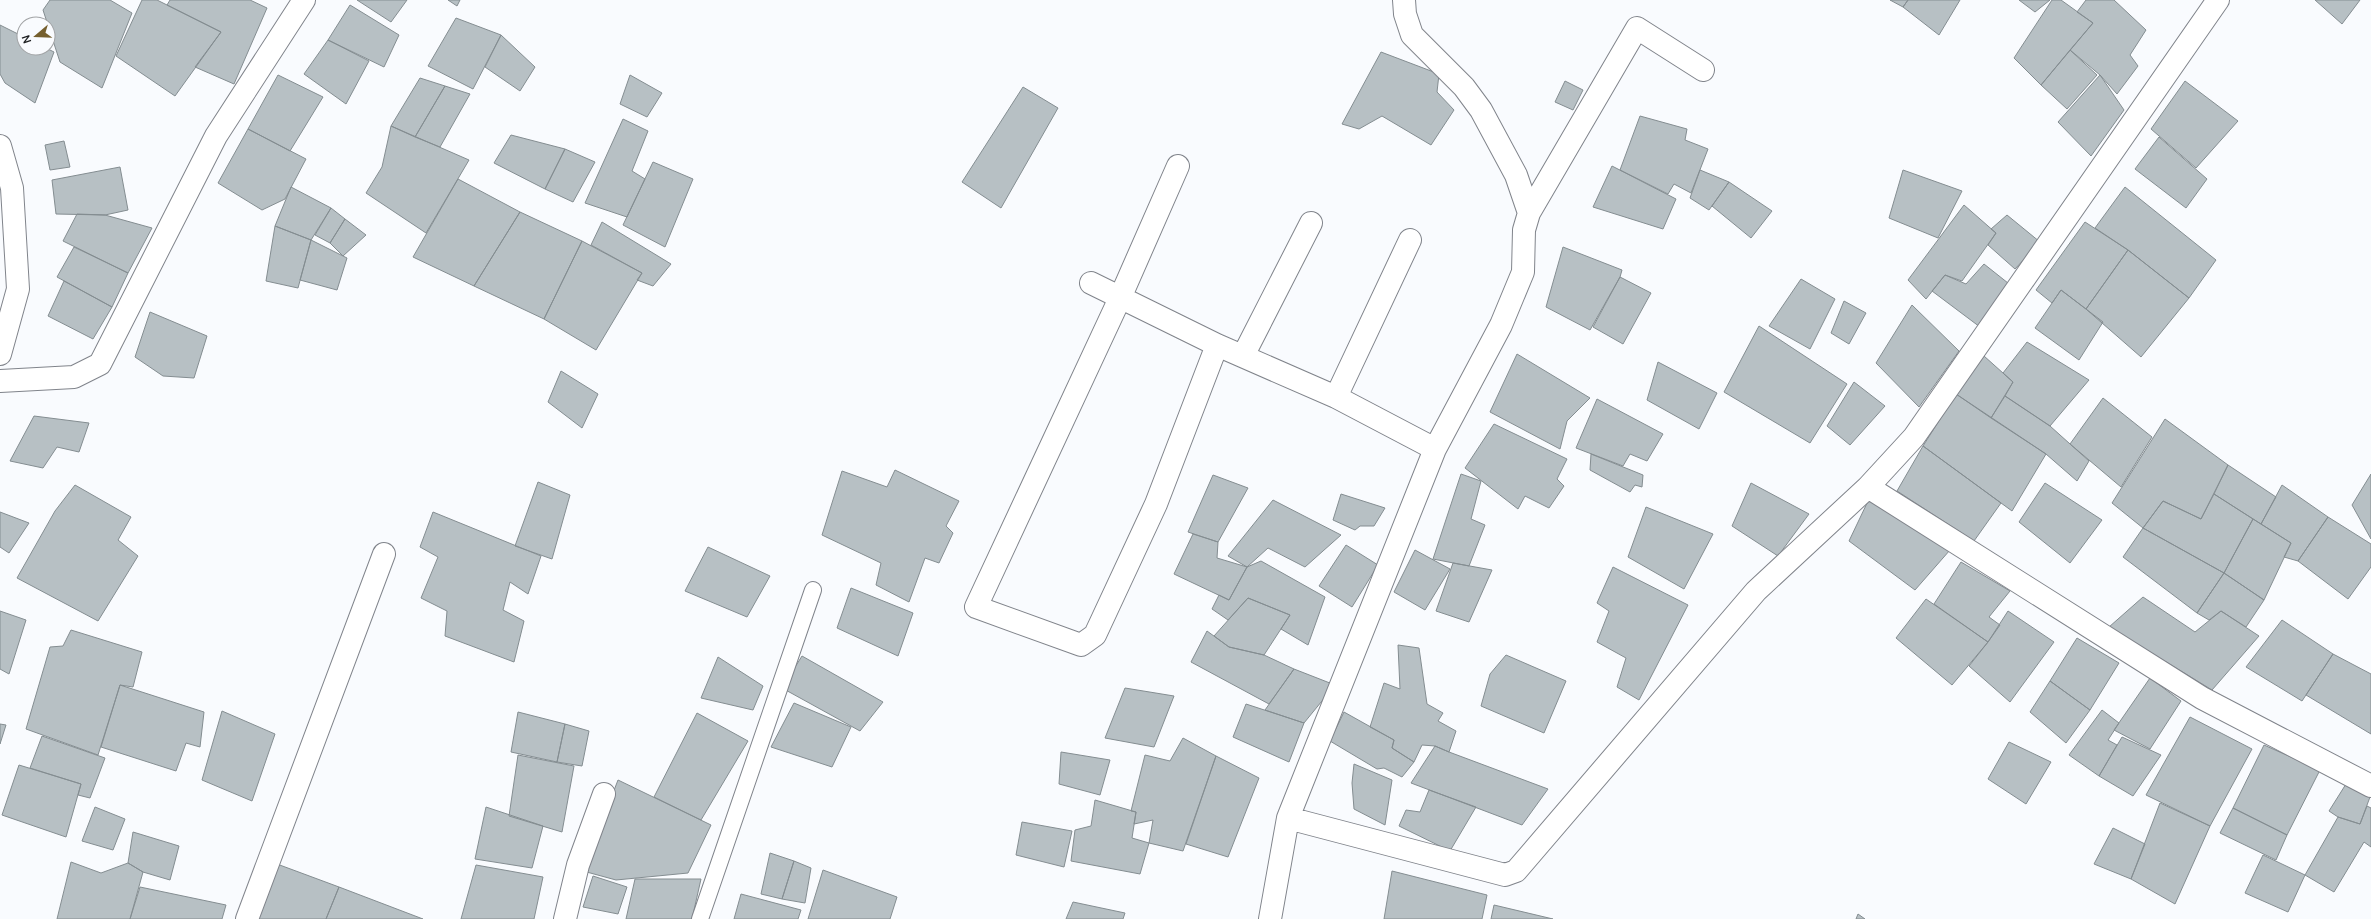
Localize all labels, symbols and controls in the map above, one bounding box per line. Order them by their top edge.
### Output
north arrow [16,16,56,56]
text: N [18,33,34,46]

